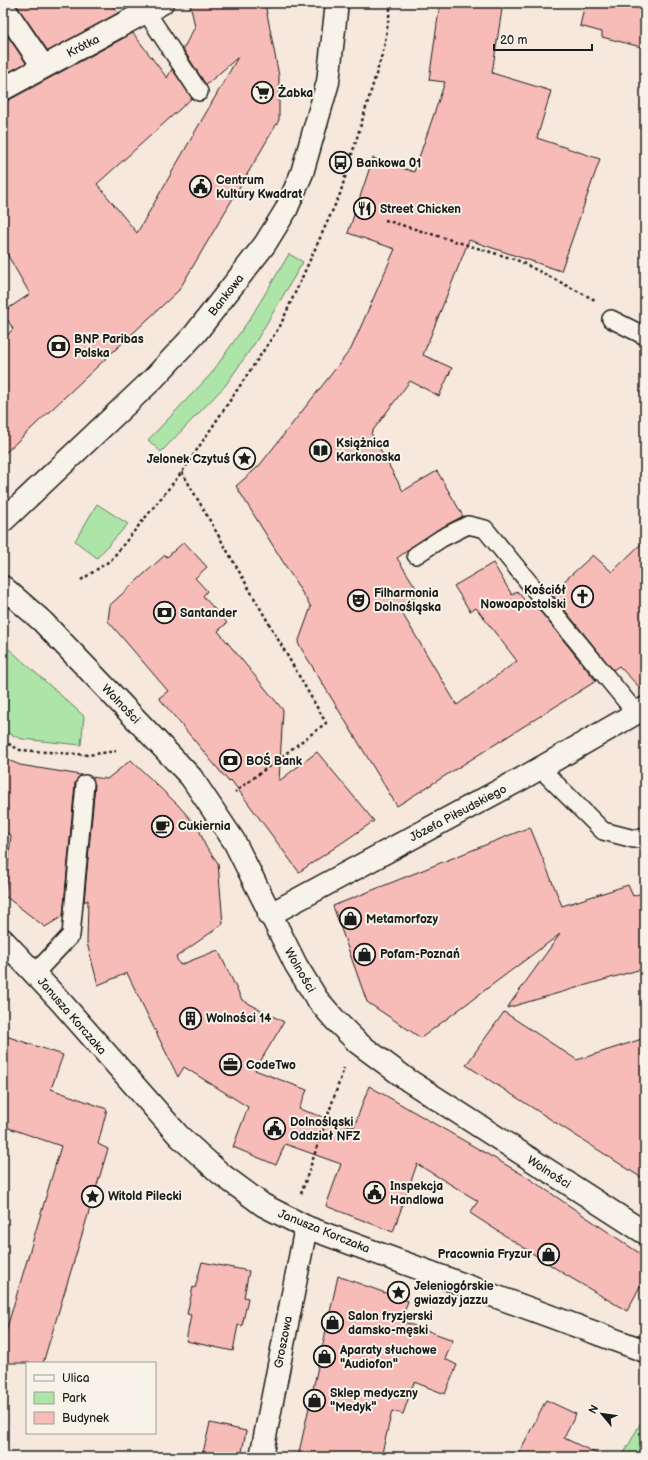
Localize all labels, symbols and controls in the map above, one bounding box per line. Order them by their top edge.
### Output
scale bar [494,26,592,52]
street label: Krótka [64,32,102,61]
text: 20 m [500,33,527,48]
supermarket icon: Żabka [250,80,276,106]
place label: Żabka [278,84,313,101]
bus stop icon: Bankowa 01 [327,150,353,176]
place label: Bankowa 01 [356,156,421,171]
place label: Centrum Kultury Kwadrat [216,173,302,202]
public building icon: Centrum Kultury Kwadrat [188,174,214,200]
restaurant icon: Street Chicken [351,196,377,222]
place label: Street Chicken [380,202,461,217]
street label: Bankowa [205,271,248,319]
place label: BNP Paribas Polska [74,332,144,361]
bank icon: BNP Paribas Polska [45,333,71,359]
place label: Książnica Karkonoska [336,436,401,465]
library icon: Książnica Karkonoska [308,437,334,463]
place icon: Jelonek Czytuś [232,446,258,472]
place label: Jelonek Czytuś [147,452,230,467]
place label: Kościół Nowoapostolski [480,583,566,612]
church icon: Kościół Nowoapostolski [569,584,595,610]
place label: Filharmonia Dolnośląska [374,586,441,615]
theatre icon: Filharmonia Dolnośląska [346,587,372,613]
bank icon: Santander [151,600,177,626]
place label: Santander [180,606,237,621]
street label: Wolności [98,681,143,727]
bank icon: BOŚ Bank [217,748,243,774]
place label: BOŚ Bank [246,752,303,769]
street label: Józefa Piłsudskiego [407,781,509,845]
cafe icon: Cukiernia [149,813,175,839]
place label: Cukiernia [178,819,231,834]
shop icon: Metamorfozy [337,906,363,932]
place label: Metamorfozy [366,912,438,927]
shop icon: Pofam-Poznań [352,941,378,967]
street label: Wolności [281,945,318,995]
place label: Pofam-Poznań [380,947,460,962]
street label: Janusza Korczaka [34,975,109,1058]
building icon: Wolności 14 [177,1005,203,1031]
place label: Wolności 14 [206,1011,271,1026]
office icon: CodeTwo [218,1052,244,1078]
place label: CodeTwo [246,1058,296,1073]
place label: Dolnośląski Oddział NFZ [290,1115,361,1144]
public building icon: Dolnośląski Oddział NFZ [262,1116,288,1142]
street label: Wolności [524,1153,574,1192]
place label: Inspekcja Handlowa [390,1179,444,1208]
public building icon: Inspekcja Handlowa [361,1180,387,1206]
place icon: Witold Pilecki [80,1183,106,1209]
place label: Witold Pilecki [108,1189,182,1204]
street label: Janusza Korczaka [276,1206,372,1257]
shop icon: Pracownia Fryzur [535,1241,561,1267]
place label: Pracownia Fryzur [438,1247,532,1262]
place label: Jeleniogórskie gwiazdy jazzu [414,1279,494,1308]
place icon: Jeleniogórskie gwiazdy jazzu [385,1280,411,1306]
place label: Salon fryzjerski damsko-męski [348,1309,433,1338]
shop icon: Salon fryzjerski damsko-męski [319,1310,345,1336]
street label: Groszowa [271,1314,296,1370]
place label: Aparaty słuchowe "Audiofon" [339,1343,437,1372]
shop icon: Aparaty słuchowe "Audiofon" [311,1344,337,1370]
legend [26,1362,156,1434]
text: Ulica [62,1371,90,1386]
place label: Sklep medyczny "Medyk" [330,1386,418,1415]
shop icon: Sklep medyczny "Medyk" [302,1387,328,1413]
text: Park [62,1391,86,1406]
north arrow [582,1394,622,1434]
text: N [586,1403,601,1416]
text: Budynek [62,1411,109,1426]

